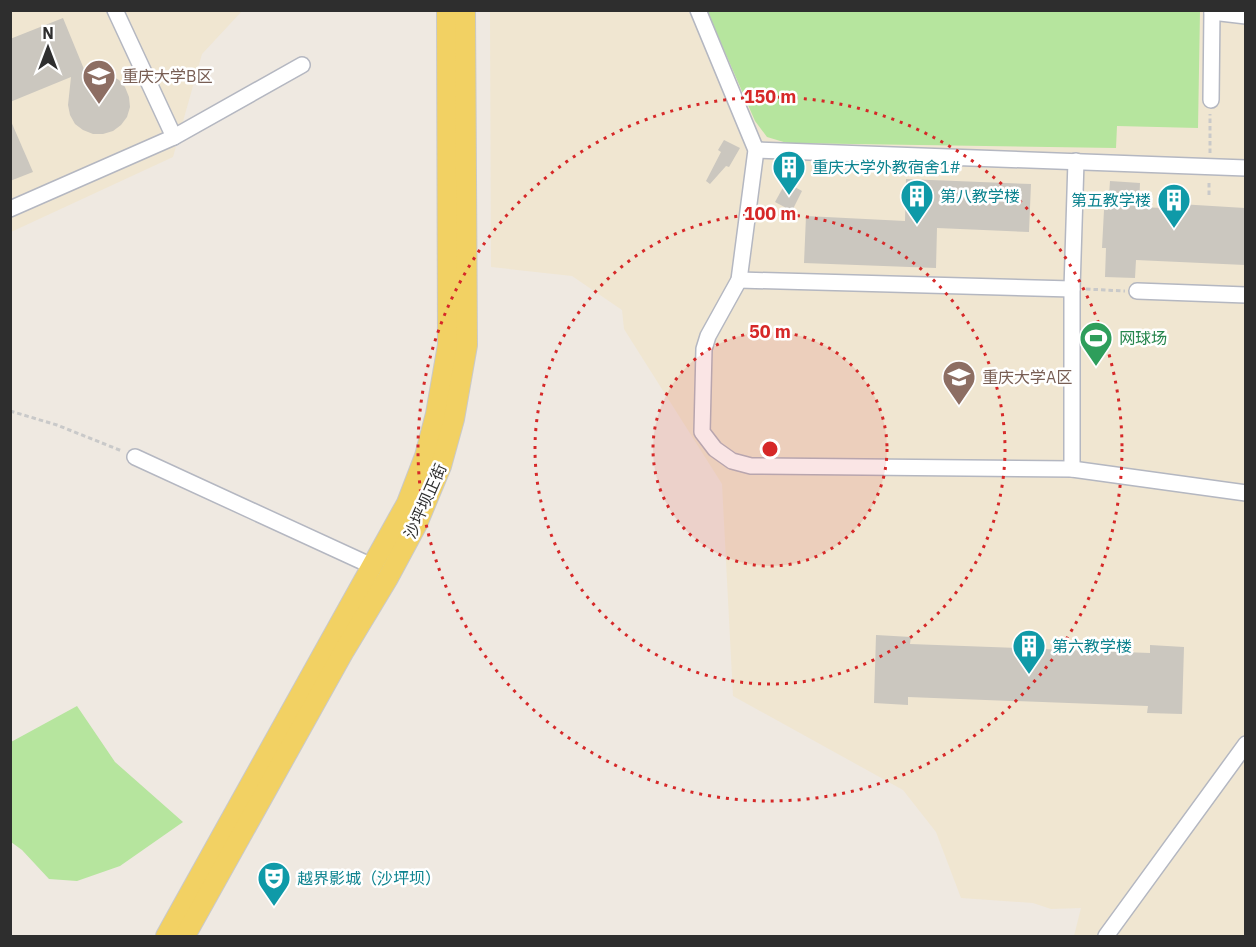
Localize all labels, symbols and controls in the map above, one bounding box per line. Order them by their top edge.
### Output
north arrow [18,18,78,78]
text: N [42,23,54,43]
school or university icon: 重庆大学B区 [81,58,117,105]
place label: 重庆大学B区 [122,66,212,86]
text: 150 m [744,85,796,108]
building icon: 重庆大学外教宿舍1# [771,149,807,196]
place label: 重庆大学外教宿舍1# [812,157,961,177]
building icon: 第八教学楼 [899,178,935,225]
building icon: 第五教学楼 [1156,182,1192,229]
place label: 第八教学楼 [940,186,1020,206]
place label: 第五教学楼 [1071,190,1151,210]
text: 100 m [744,202,796,225]
text: 50 m [749,320,791,343]
sports icon: 网球场 [1078,320,1114,367]
place label: 网球场 [1119,328,1167,348]
school or university icon: 重庆大学A区 [941,359,977,406]
place label: 重庆大学A区 [982,367,1072,387]
centre of rings [760,439,780,459]
street label: 沙坪坝正街 [400,460,450,542]
building icon: 第六教学楼 [1011,628,1047,675]
place label: 第六教学楼 [1052,636,1132,656]
theatre icon: 越界影城（沙坪坝） [256,860,292,907]
place label: 越界影城（沙坪坝） [297,868,441,888]

